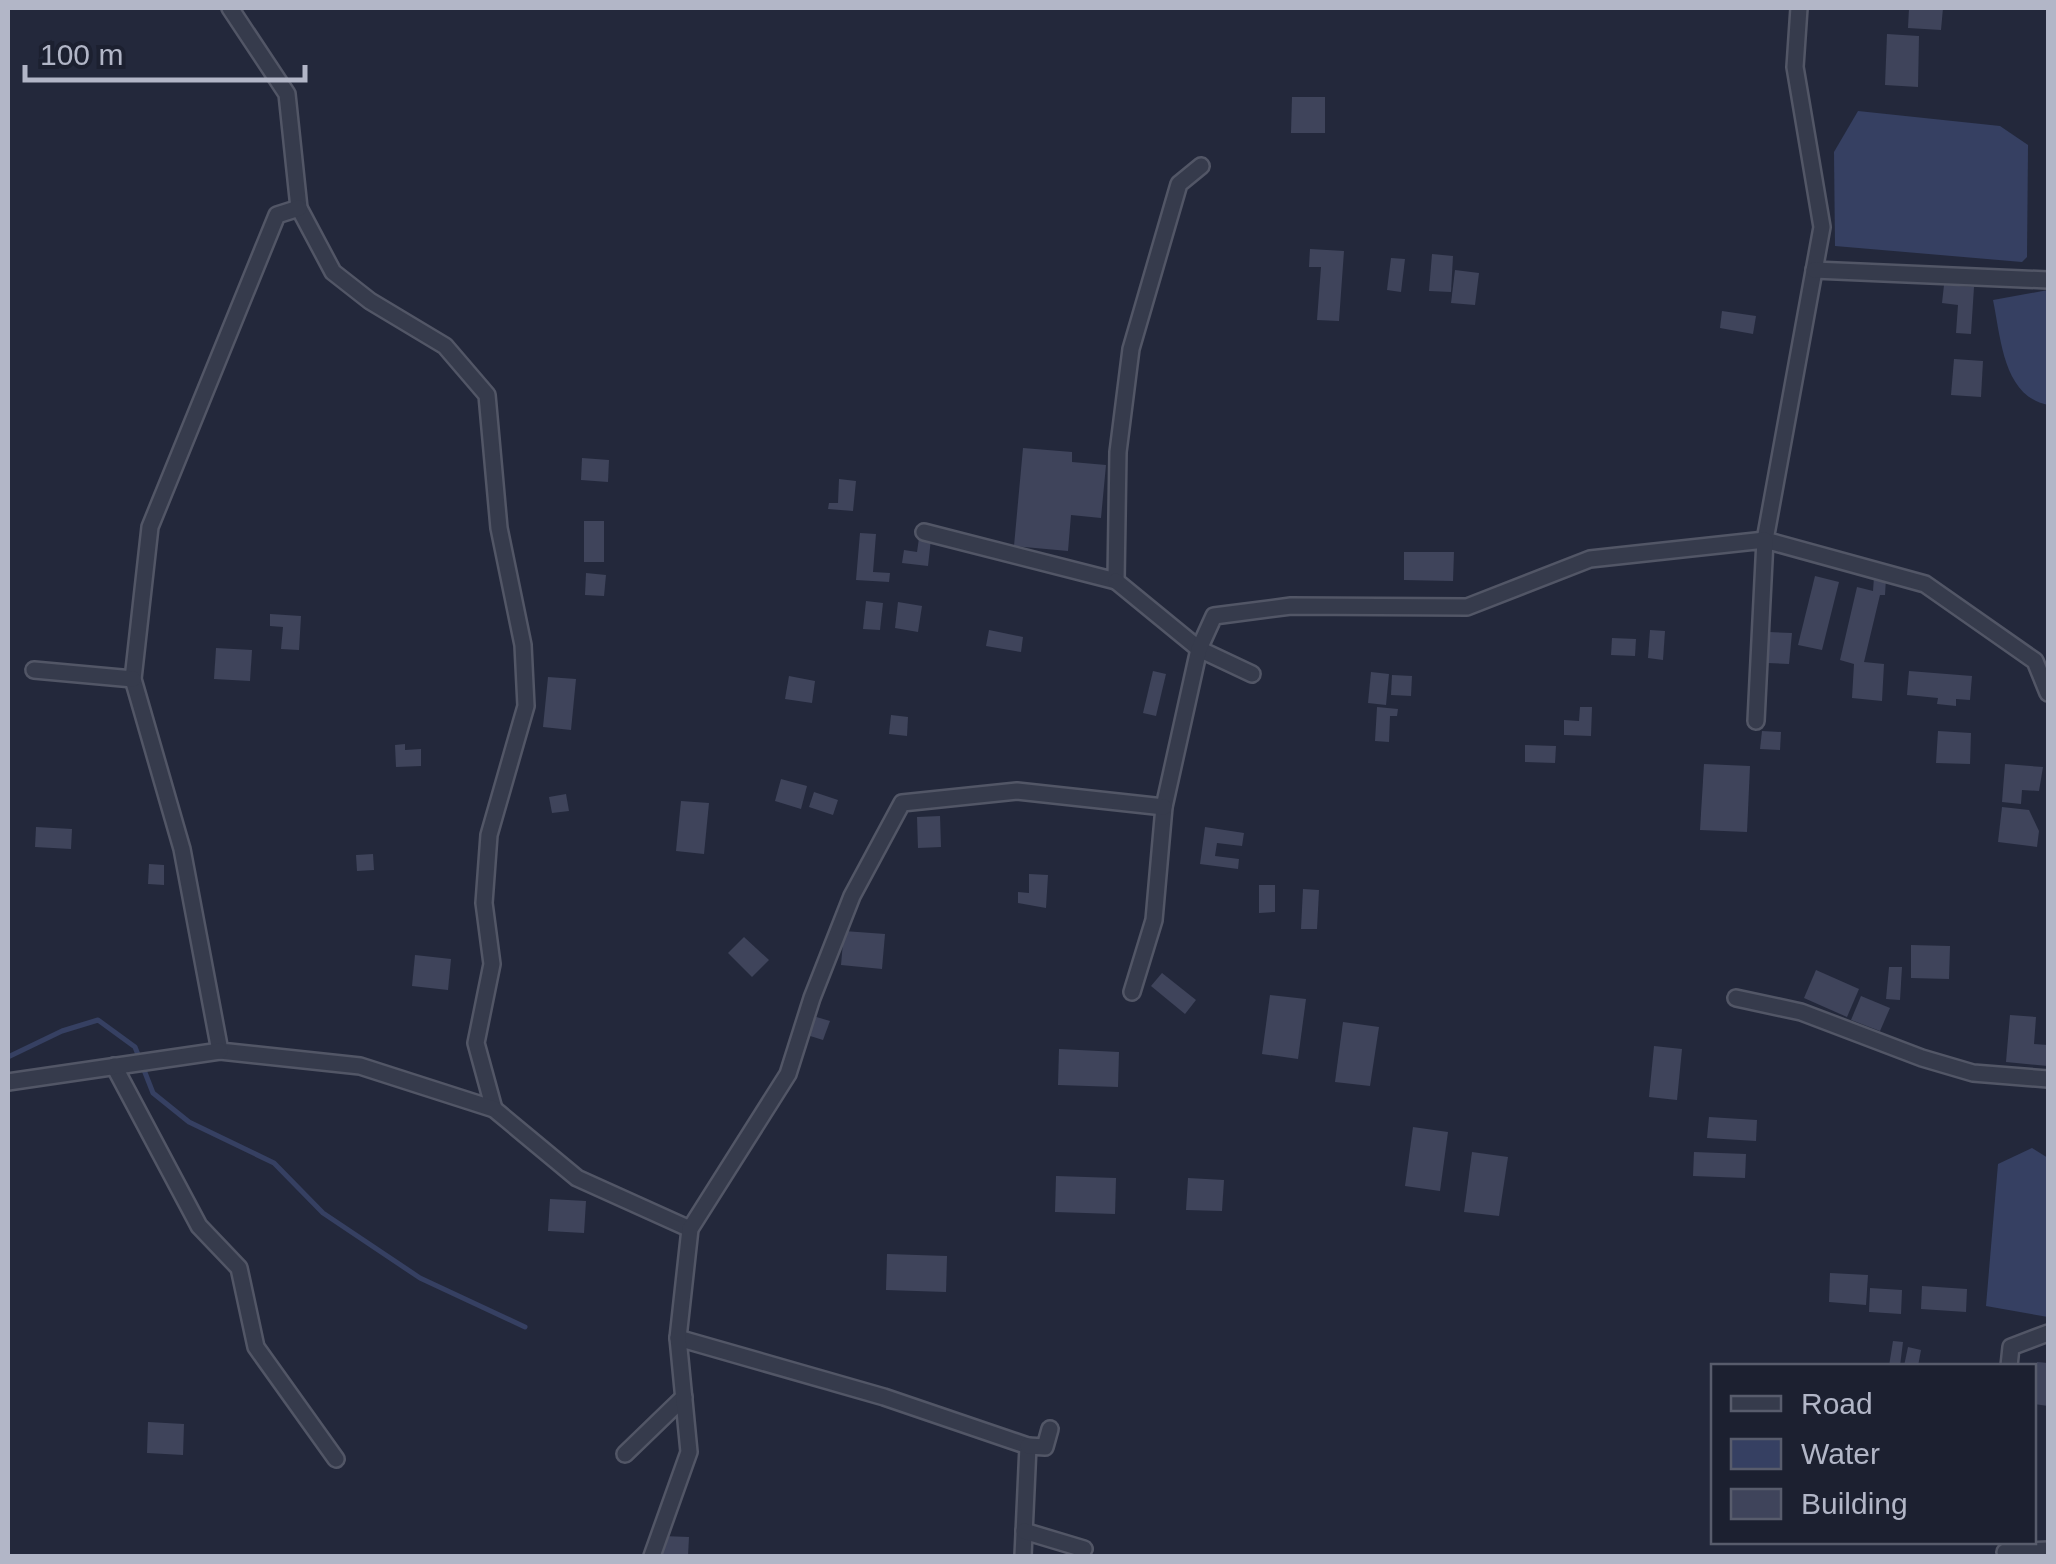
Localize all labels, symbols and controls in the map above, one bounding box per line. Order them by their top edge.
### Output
scale bar [25,20,305,82]
text: 100 m [40,38,123,71]
legend [1711,1364,2036,1544]
text: Road [1801,1387,1873,1420]
text: Water [1801,1437,1880,1470]
text: Building [1801,1487,1908,1520]

